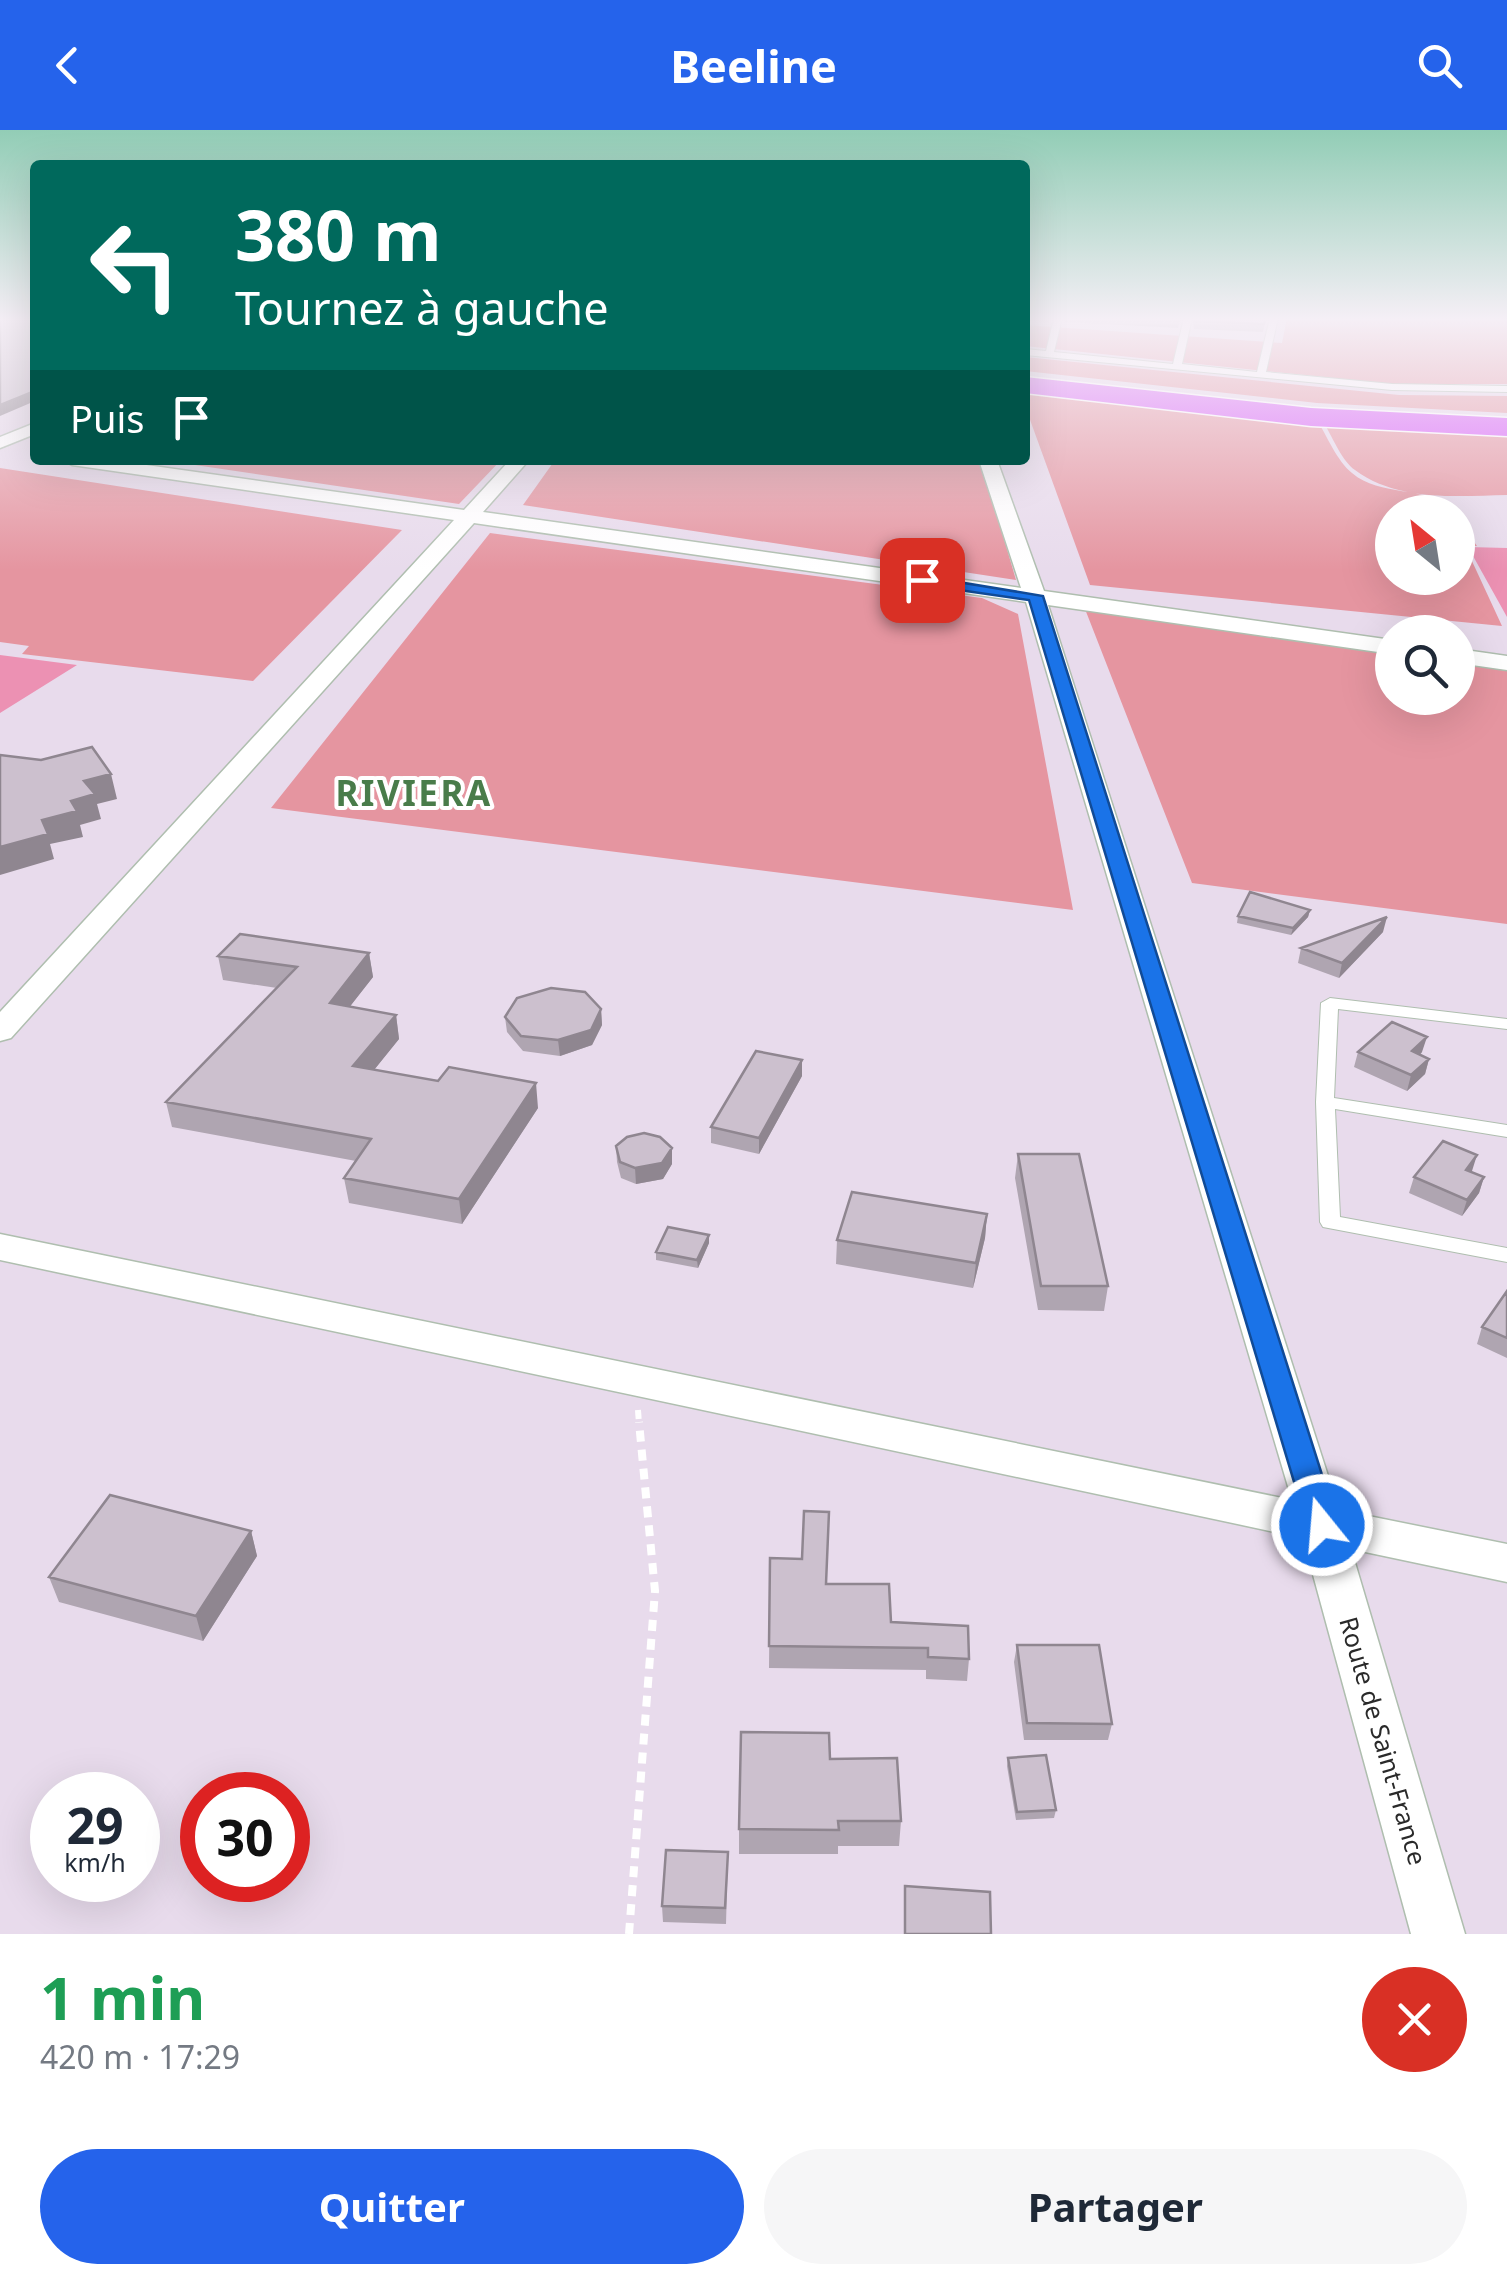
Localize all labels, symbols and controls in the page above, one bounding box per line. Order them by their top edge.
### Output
text: Beeline [670,35,837,96]
icon: back [40,38,95,93]
icon: search [1412,38,1467,93]
text: 380 m [235,186,442,282]
icon: left [70,200,200,330]
text: Tournez à gauche [235,277,609,338]
icon: arrive [164,390,219,445]
text: Puis [70,392,144,444]
north arrow [1375,495,1475,595]
map controls [1375,495,1475,715]
pin [880,538,965,623]
icon: arrive [895,553,950,608]
button: search [1375,615,1475,715]
district label: RIVIERA [335,769,493,816]
position arrow [1270,1473,1374,1577]
street label: Route de Saint-France [1332,1613,1436,1869]
speed limit sign: 30 [180,1772,310,1902]
text: 29 [66,1791,124,1859]
text: km/h [64,1845,126,1879]
text: 1 min [40,1956,205,2038]
button: close [1362,1967,1467,2072]
text: 420 m · 17:29 [40,2035,240,2078]
button: Quitter [40,2149,744,2264]
button: Partager [764,2149,1467,2264]

